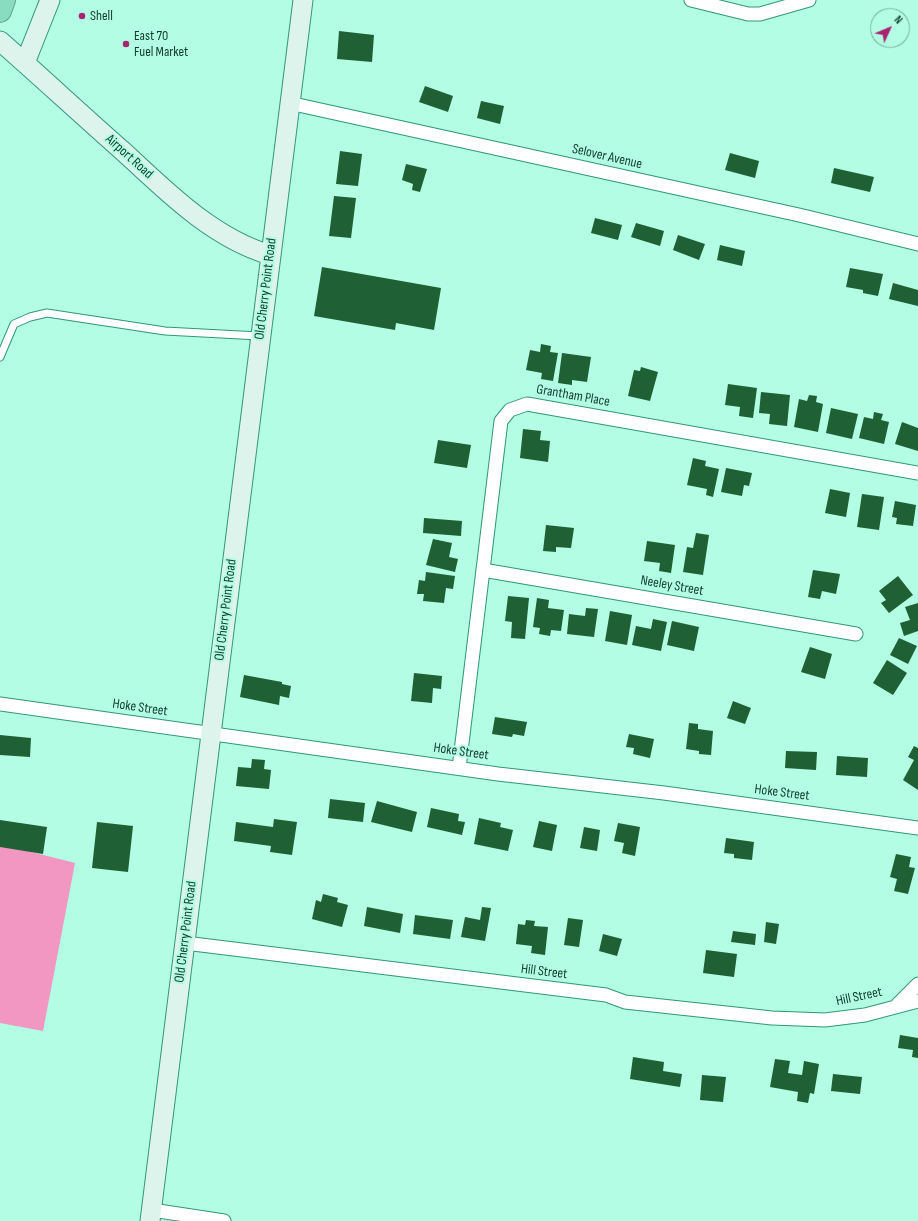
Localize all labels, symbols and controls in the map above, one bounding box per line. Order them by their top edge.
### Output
place label: Shell [90,8,113,24]
north arrow [870,8,910,48]
marker: Shell [77,11,87,21]
text: N [892,13,905,27]
place label: East 70 Fuel Market [134,28,188,60]
marker: East 70 Fuel Market [121,39,131,49]
street label: Airport Road [102,131,156,183]
street label: Selover Avenue [570,141,644,173]
street label: Old Cherry Point Road [251,237,281,341]
street label: Grantham Place [535,381,611,411]
street label: Old Cherry Point Road [211,558,241,662]
street label: Neeley Street [639,572,705,600]
street label: Hoke Street [111,696,169,720]
street label: Hoke Street [432,740,490,764]
street label: Hoke Street [753,781,811,805]
street label: Old Cherry Point Road [171,880,201,984]
street label: Hill Street [520,961,568,983]
street label: Hill Street [834,984,884,1010]

